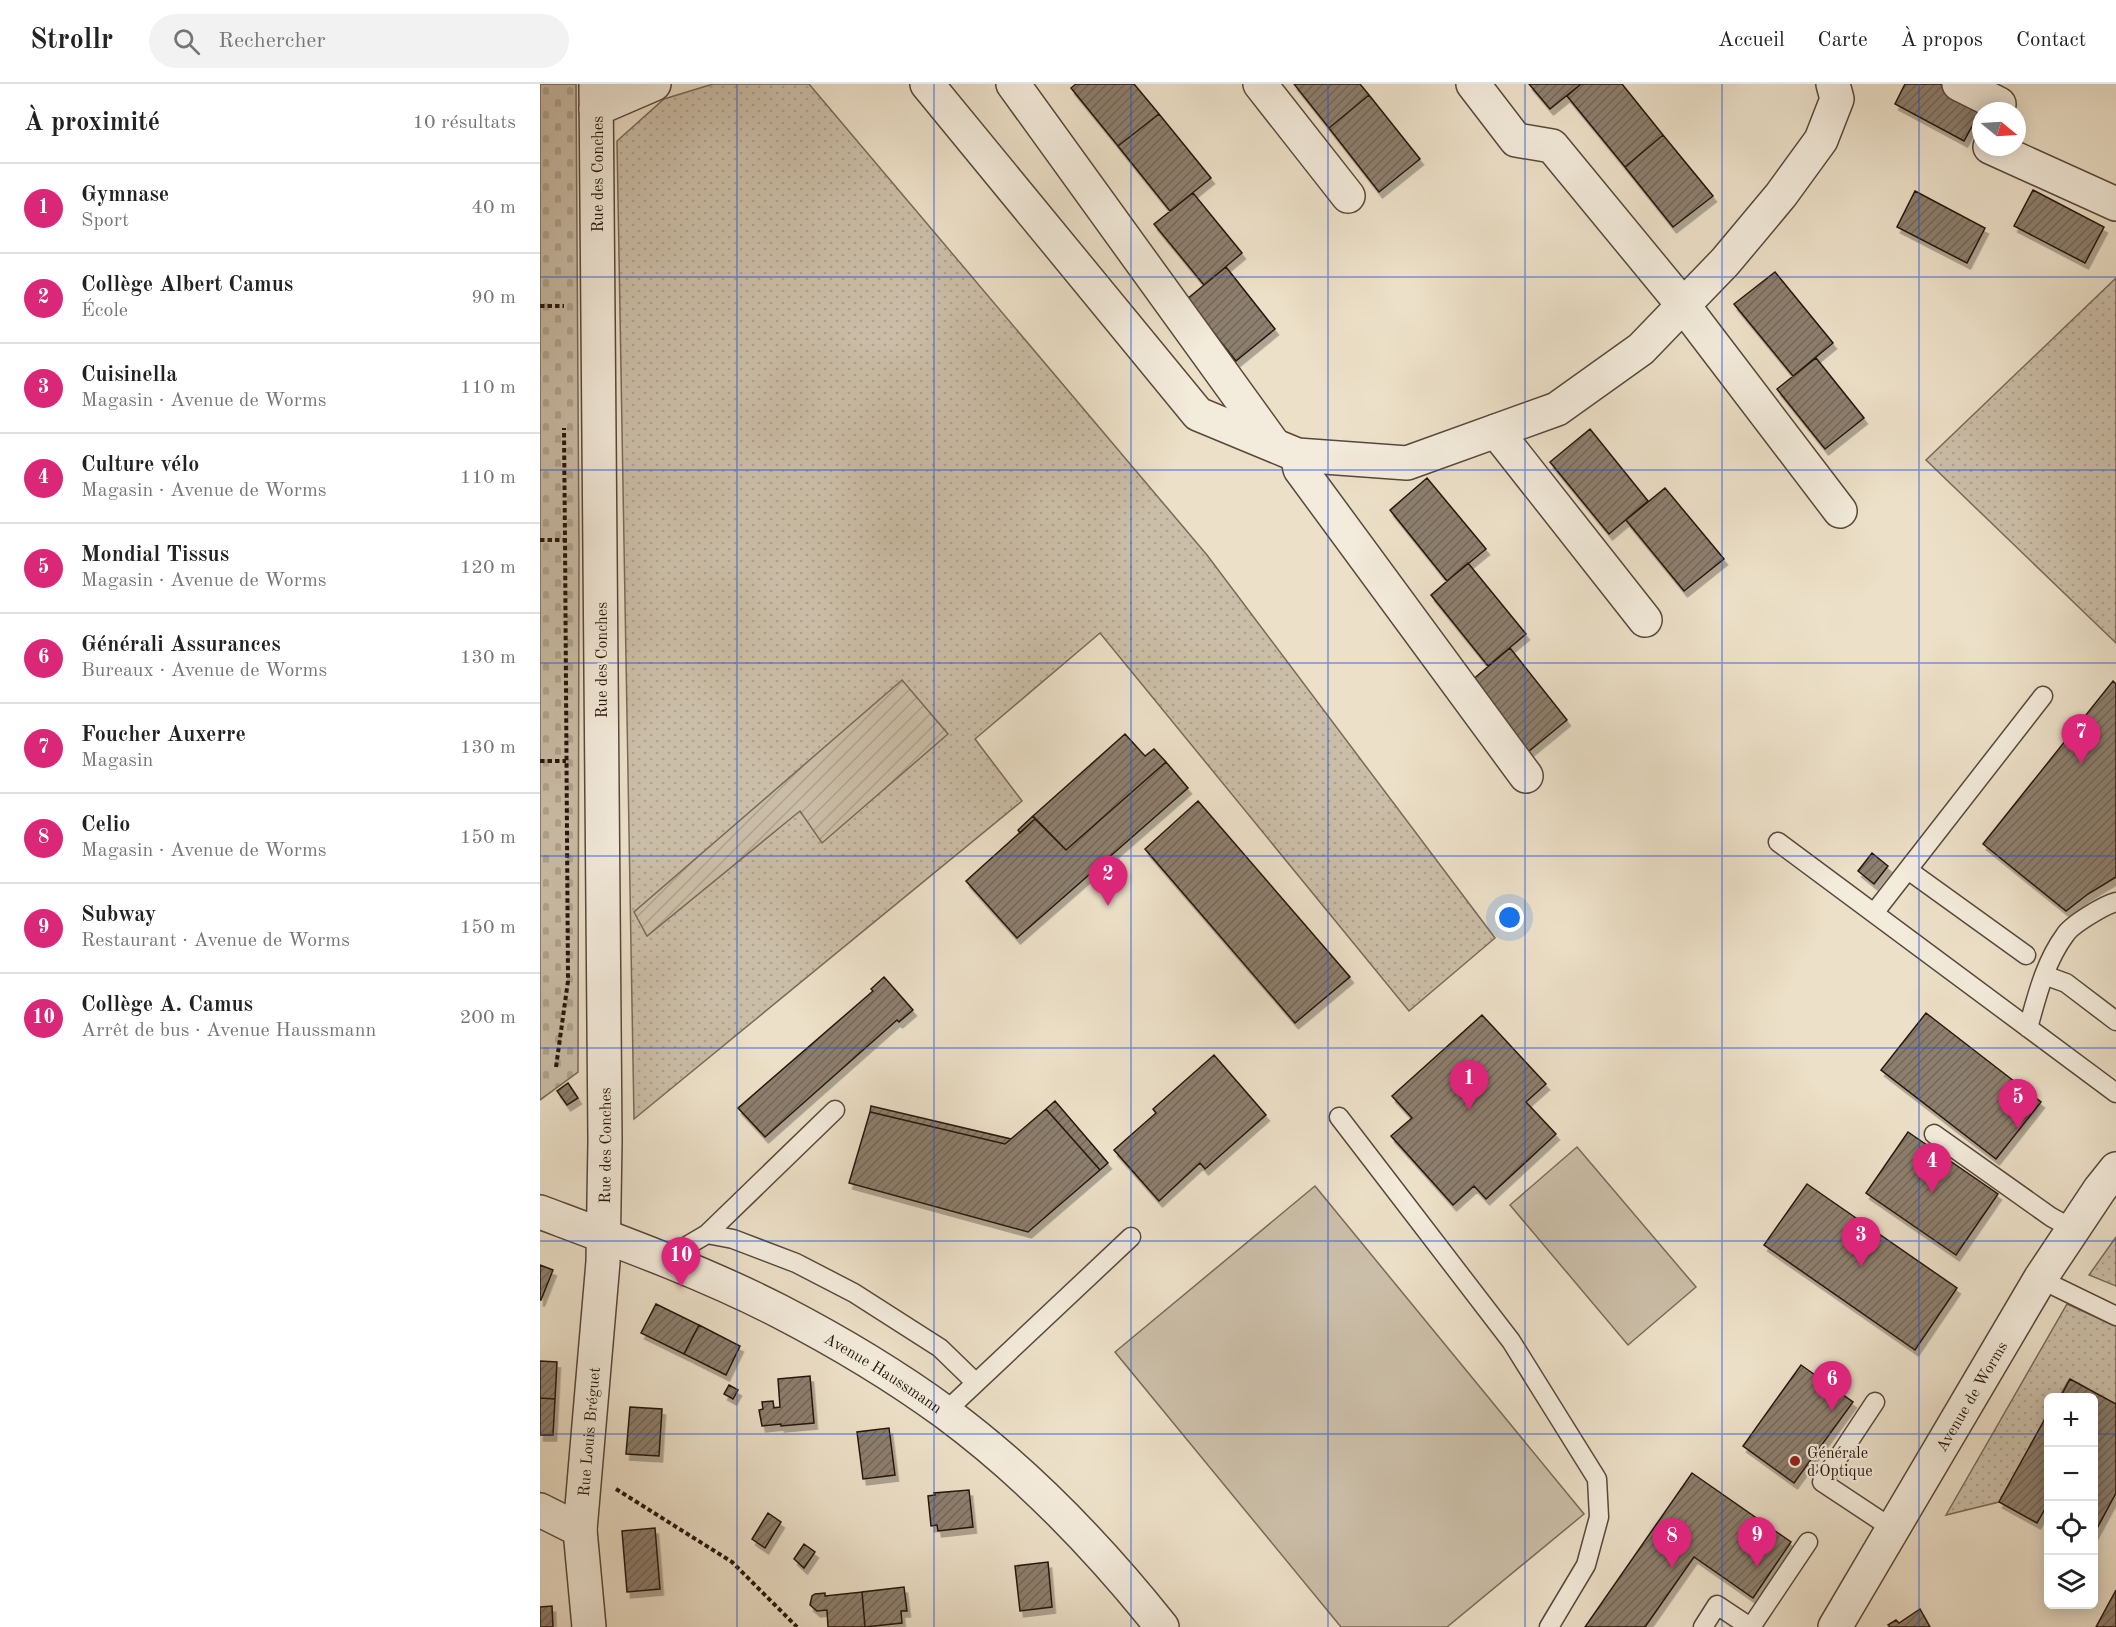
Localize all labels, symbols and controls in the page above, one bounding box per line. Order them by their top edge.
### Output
search box [149,14,569,68]
icon: search [170,25,203,58]
text: Strollr [30,27,113,55]
text: Rechercher [218,30,326,52]
text: Accueil [1718,30,1785,51]
text: Carte [1818,30,1868,51]
text: À propos [1901,30,1983,51]
text: Contact [2016,30,2086,51]
north arrow [1972,102,2026,156]
text: À proximité [24,110,160,136]
text: 10 résultats [412,113,516,133]
street label: Rue des Conches [591,116,607,232]
text: Gymnase [81,184,169,206]
text: 1 [38,198,49,218]
text: 40 m [471,198,516,218]
text: Sport [81,211,129,231]
text: Collège Albert Camus [81,274,293,296]
text: 2 [38,288,49,308]
text: 90 m [471,288,516,308]
text: École [81,301,128,321]
text: Cuisinella [81,364,177,386]
text: 3 [38,378,49,398]
text: 110 m [460,378,516,398]
text: Magasin · Avenue de Worms [81,391,326,411]
text: Culture vélo [81,454,199,476]
text: 4 [38,468,49,488]
text: 110 m [460,468,516,488]
text: Magasin · Avenue de Worms [81,481,326,501]
text: Mondial Tissus [81,544,229,566]
text: 5 [38,558,49,578]
text: 120 m [460,558,516,578]
text: Magasin · Avenue de Worms [81,571,326,591]
street label: Rue des Conches [595,602,611,718]
text: Générali Assurances [81,634,281,656]
text: 6 [38,648,49,668]
text: 130 m [460,648,516,668]
text: Bureaux · Avenue de Worms [81,661,327,681]
pin: 7 [2062,714,2100,764]
text: Foucher Auxerre [81,724,246,746]
text: 7 [38,738,49,758]
text: 130 m [460,738,516,758]
text: Magasin [81,751,153,771]
text: Celio [81,814,130,836]
text: 8 [38,828,49,848]
text: 150 m [460,828,516,848]
text: Magasin · Avenue de Worms [81,841,326,861]
pin: 2 [1088,856,1128,906]
your location [1495,903,1524,932]
text: Subway [81,904,156,926]
text: 9 [38,918,49,938]
text: 150 m [460,918,516,938]
text: Restaurant · Avenue de Worms [81,931,350,951]
text: Collège A. Camus [81,994,253,1016]
text: 10 [32,1008,55,1028]
text: 200 m [460,1008,516,1028]
text: Arrêt de bus · Avenue Haussmann [81,1021,376,1041]
pin: 1 [1450,1060,1488,1110]
pin: 5 [1998,1080,2038,1129]
street label: Rue des Conches [598,1087,615,1204]
pin: 4 [1912,1144,1952,1193]
pin: 3 [1842,1218,1880,1267]
pin: 10 [662,1238,700,1287]
street label: Avenue Haussmann [821,1331,944,1417]
street label: Avenue de Worms [1934,1339,2011,1455]
pin: 6 [1812,1362,1852,1411]
street label: Rue Louis Bréguet [577,1366,604,1497]
map controls [2044,1393,2098,1609]
button: + [2044,1393,2098,1447]
place label: Générale d'Optique [1807,1446,1873,1480]
button: − [2044,1447,2098,1501]
marker: Générale d'Optique [1788,1454,1802,1468]
button: locate [2044,1501,2098,1555]
pin: 8 [1652,1518,1692,1568]
pin: 9 [1738,1518,1776,1567]
button: layers [2044,1555,2098,1609]

